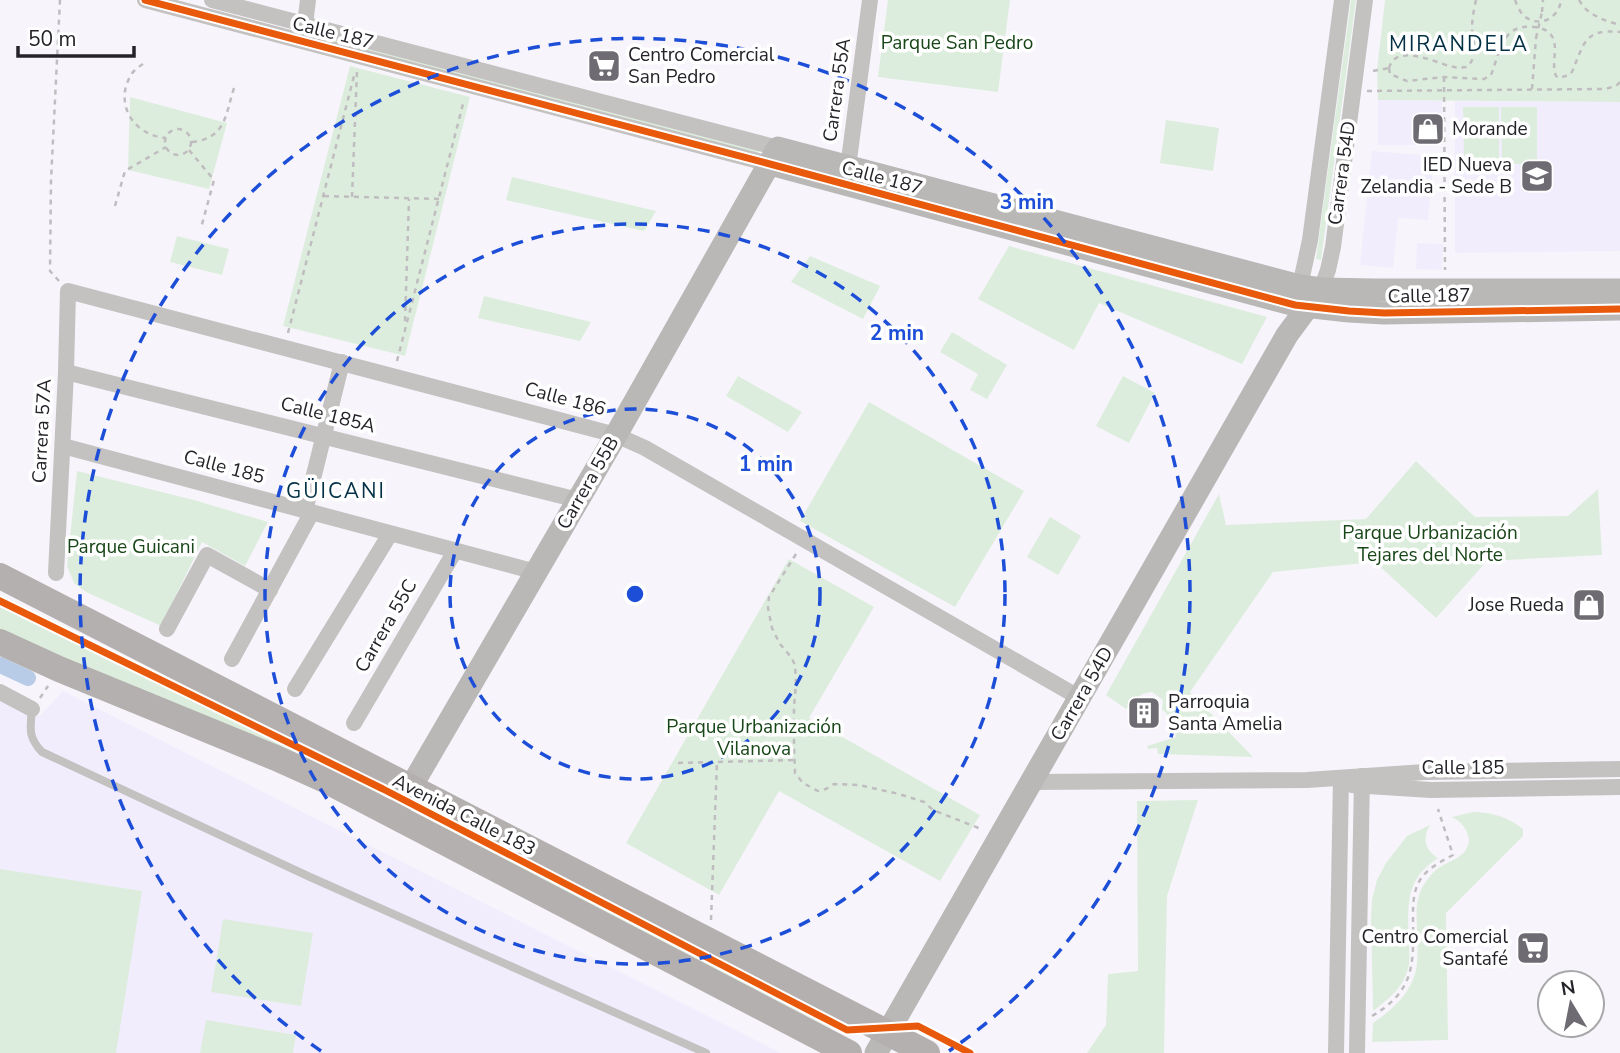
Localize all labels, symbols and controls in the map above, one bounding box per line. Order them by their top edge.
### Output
street label: Calle 187 [290,10,376,56]
scale bar [18,14,133,58]
text: 50 m [28,25,77,53]
park label: Parque San Pedro [881,30,1033,56]
district label: MIRANDELA [1389,30,1529,58]
street label: Carrera 55A [817,36,857,144]
place label: Centro Comercial San Pedro [628,42,775,90]
supermarket icon: Centro Comercial San Pedro [585,47,623,85]
shop icon: Morande [1409,110,1447,148]
place label: Morande [1452,116,1528,142]
street label: Carrera 54D [1322,119,1362,227]
place label: IED Nueva Zelandia - Sede B [1360,152,1512,200]
street label: Calle 187 [839,155,925,201]
school or university icon: IED Nueva Zelandia - Sede B [1518,157,1556,195]
text: 3 min [1000,188,1054,216]
street label: Calle 187 [1387,282,1471,310]
text: 2 min [870,319,924,347]
street label: Calle 186 [522,376,608,422]
street label: Carrera 57A [26,378,58,484]
street label: Calle 185A [278,391,378,439]
street label: Carrera 55B [551,432,625,534]
street label: Calle 185 [181,444,267,490]
text: 1 min [739,450,793,478]
district label: GÜICANI [286,477,386,505]
park label: Parque Urbanización Tejares del Norte [1342,520,1518,568]
park label: Parque Guicani [67,534,195,560]
street label: Carrera 55C [349,575,423,677]
centre of rings [623,582,647,606]
shop icon: Jose Rueda [1570,586,1608,624]
place label: Jose Rueda [1468,592,1564,618]
street label: Carrera 54D [1045,642,1119,746]
place label: Parroquia Santa Amelia [1168,689,1282,737]
building icon: Parroquia Santa Amelia [1125,694,1163,732]
park label: Parque Urbanización Vilanova [666,714,842,762]
street label: Calle 185 [1422,755,1504,781]
street label: Avenida Calle 183 [388,768,540,862]
place label: Centro Comercial Santafé [1362,924,1508,972]
supermarket icon: Centro Comercial Santafé [1514,929,1552,967]
north arrow [1536,969,1606,1039]
text: N [1559,974,1577,1002]

